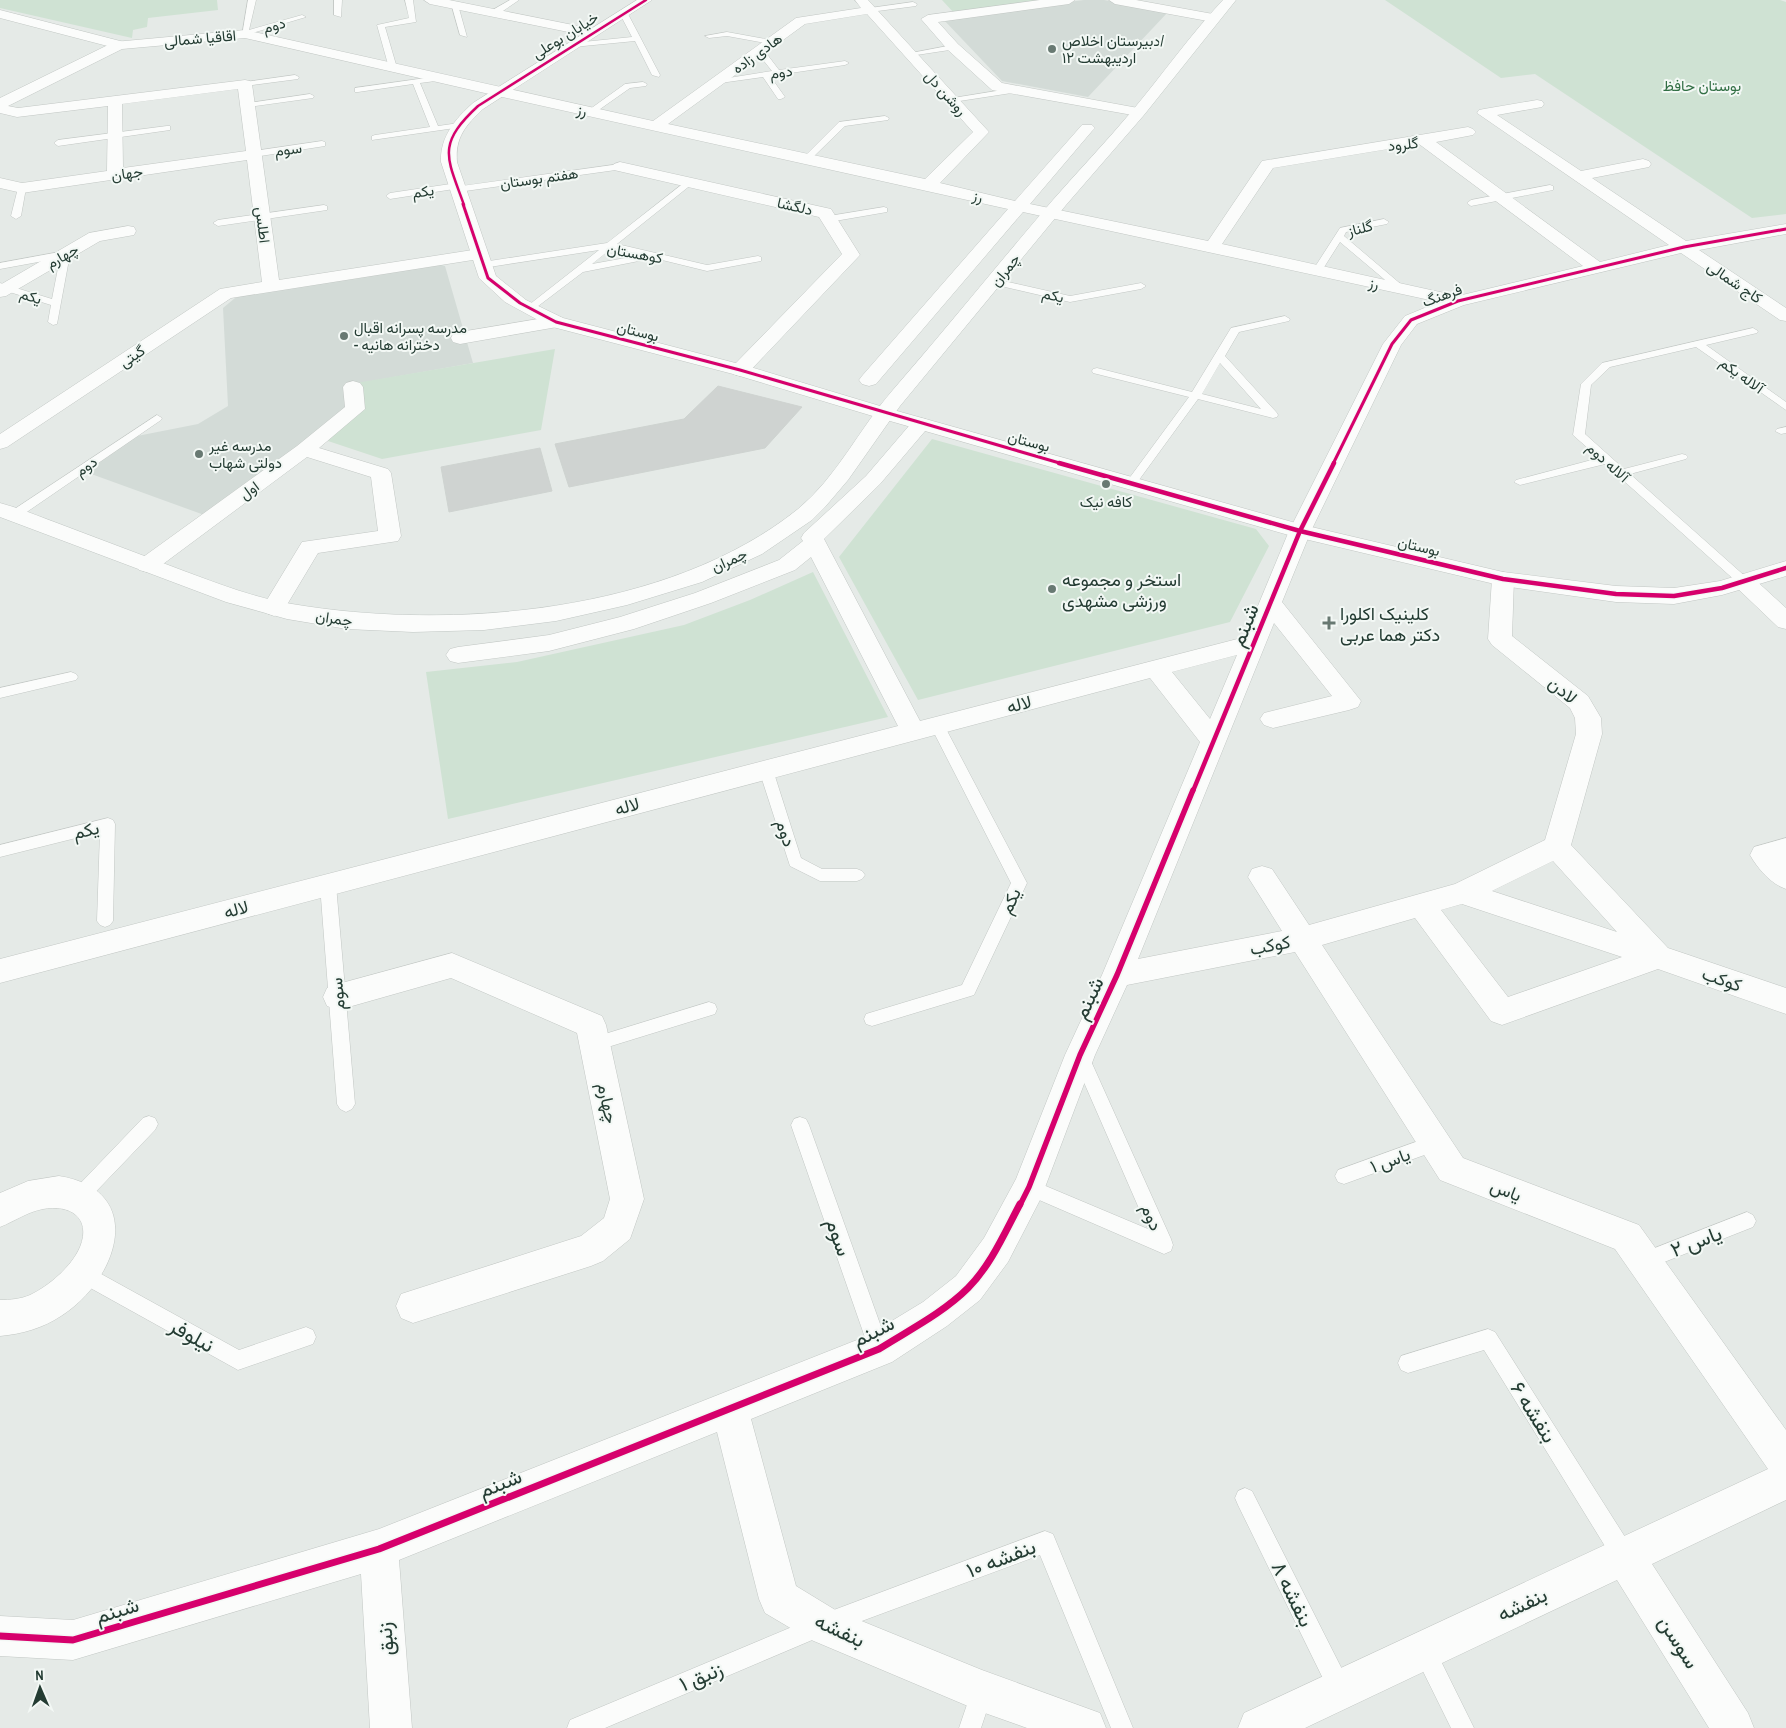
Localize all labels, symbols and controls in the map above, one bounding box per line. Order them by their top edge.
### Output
street label: خیابان بوعلی [528,6,602,64]
street label: دوم [260,12,288,38]
street label: اقاقیا شمالی [163,24,237,52]
street label: هادی زاده [728,28,786,78]
place label: دبیرستان اخلاص/ ۱۲ اردیبهشت [1062,30,1165,68]
marker: دبیرستان اخلاص/ ۱۲ اردیبهشت [1046,43,1058,55]
street label: دوم [768,60,794,84]
street label: روشن دل [920,66,972,120]
park label: بوستان حافظ [1663,75,1741,96]
street label: رز [574,98,589,121]
street label: گلرود [1387,132,1420,156]
street label: سوم [273,137,303,161]
street label: جهان [110,160,144,186]
street label: هفتم بوستان [498,162,580,194]
street label: یکم [411,179,435,203]
street label: رز [970,184,985,207]
street label: دلگشا [775,192,815,220]
street label: اطلس [250,206,276,244]
street label: گلناز [1344,215,1375,242]
street label: چهارم [42,238,82,274]
street label: کوهستان [605,238,665,268]
street label: چمران [985,249,1025,291]
street label: کاج شمالی [1703,256,1767,309]
street label: رز [1366,271,1381,294]
street label: فرهنگ [1419,278,1465,312]
street label: یکم [1040,282,1066,308]
street label: یکم [17,283,45,309]
street label: بوستان [615,316,661,346]
place label: مدرسه پسرانه اقبال - دخترانه هانیه [354,317,467,355]
marker: مدرسه پسرانه اقبال - دخترانه هانیه [338,330,350,342]
street label: گیتی [115,339,149,372]
street label: آلاله یکم [1715,352,1770,399]
street label: بوستان [1006,425,1052,457]
place label: مدرسه غیر دولتی شهاب [208,435,282,473]
street label: آلاله دوم [1582,437,1635,488]
marker: مدرسه غیر دولتی شهاب [193,448,205,460]
street label: دوم [71,451,101,481]
street label: اول [235,476,263,504]
marker: کافه نیک [1100,478,1112,490]
place label: کافه نیک [1080,491,1133,512]
street label: بوستان [1396,531,1442,561]
street label: چمران [708,543,750,577]
place label: استخر و مجموعه ورزشی مشهدی [1062,567,1181,613]
marker: استخر و مجموعه ورزشی مشهدی [1046,583,1058,595]
street label: شبنم [1222,599,1266,651]
place label: کلینیک اکلورا دکتر هما عربی [1340,601,1440,647]
street label: چمران [314,605,354,631]
marker: کلینیک اکلورا دکتر هما عربی [1322,616,1336,630]
street label: لادن [1543,670,1583,710]
street label: لاله [1004,689,1034,719]
street label: لاله [612,791,642,821]
street label: یکم [70,815,102,845]
street label: دوم [770,816,802,850]
street label: یکم [993,884,1027,918]
street label: لاله [221,894,251,924]
street label: کوکب [1248,929,1292,961]
street label: کوکب [1699,961,1745,997]
street label: شبنم [1066,972,1110,1024]
street label: سوم [323,977,351,1011]
street label: چهارم [591,1080,625,1126]
street label: یاس ۱ [1367,1141,1413,1179]
street label: یاس [1487,1173,1525,1207]
street label: دوم [1135,1199,1169,1235]
street label: سوم [819,1214,859,1260]
street label: یاس ۲ [1666,1218,1726,1264]
street label: شبنم [847,1308,899,1354]
street label: نیلوفر [163,1310,220,1359]
street label: بنفشه ۶ [1504,1376,1564,1448]
street label: شبنم [474,1461,526,1505]
street label: بنفشه ۱۰ [962,1532,1040,1584]
street label: بنفشه ۸ [1265,1556,1321,1632]
street label: بنفشه [1492,1580,1552,1628]
street label: شبنم [92,1590,142,1630]
street label: بنفشه [810,1606,870,1654]
street label: سوسن [1651,1610,1707,1674]
street label: زنبق [369,1621,401,1657]
street label: زنبق ۱ [675,1654,727,1698]
north arrow [15,1663,65,1713]
text: N [35,1666,44,1684]

